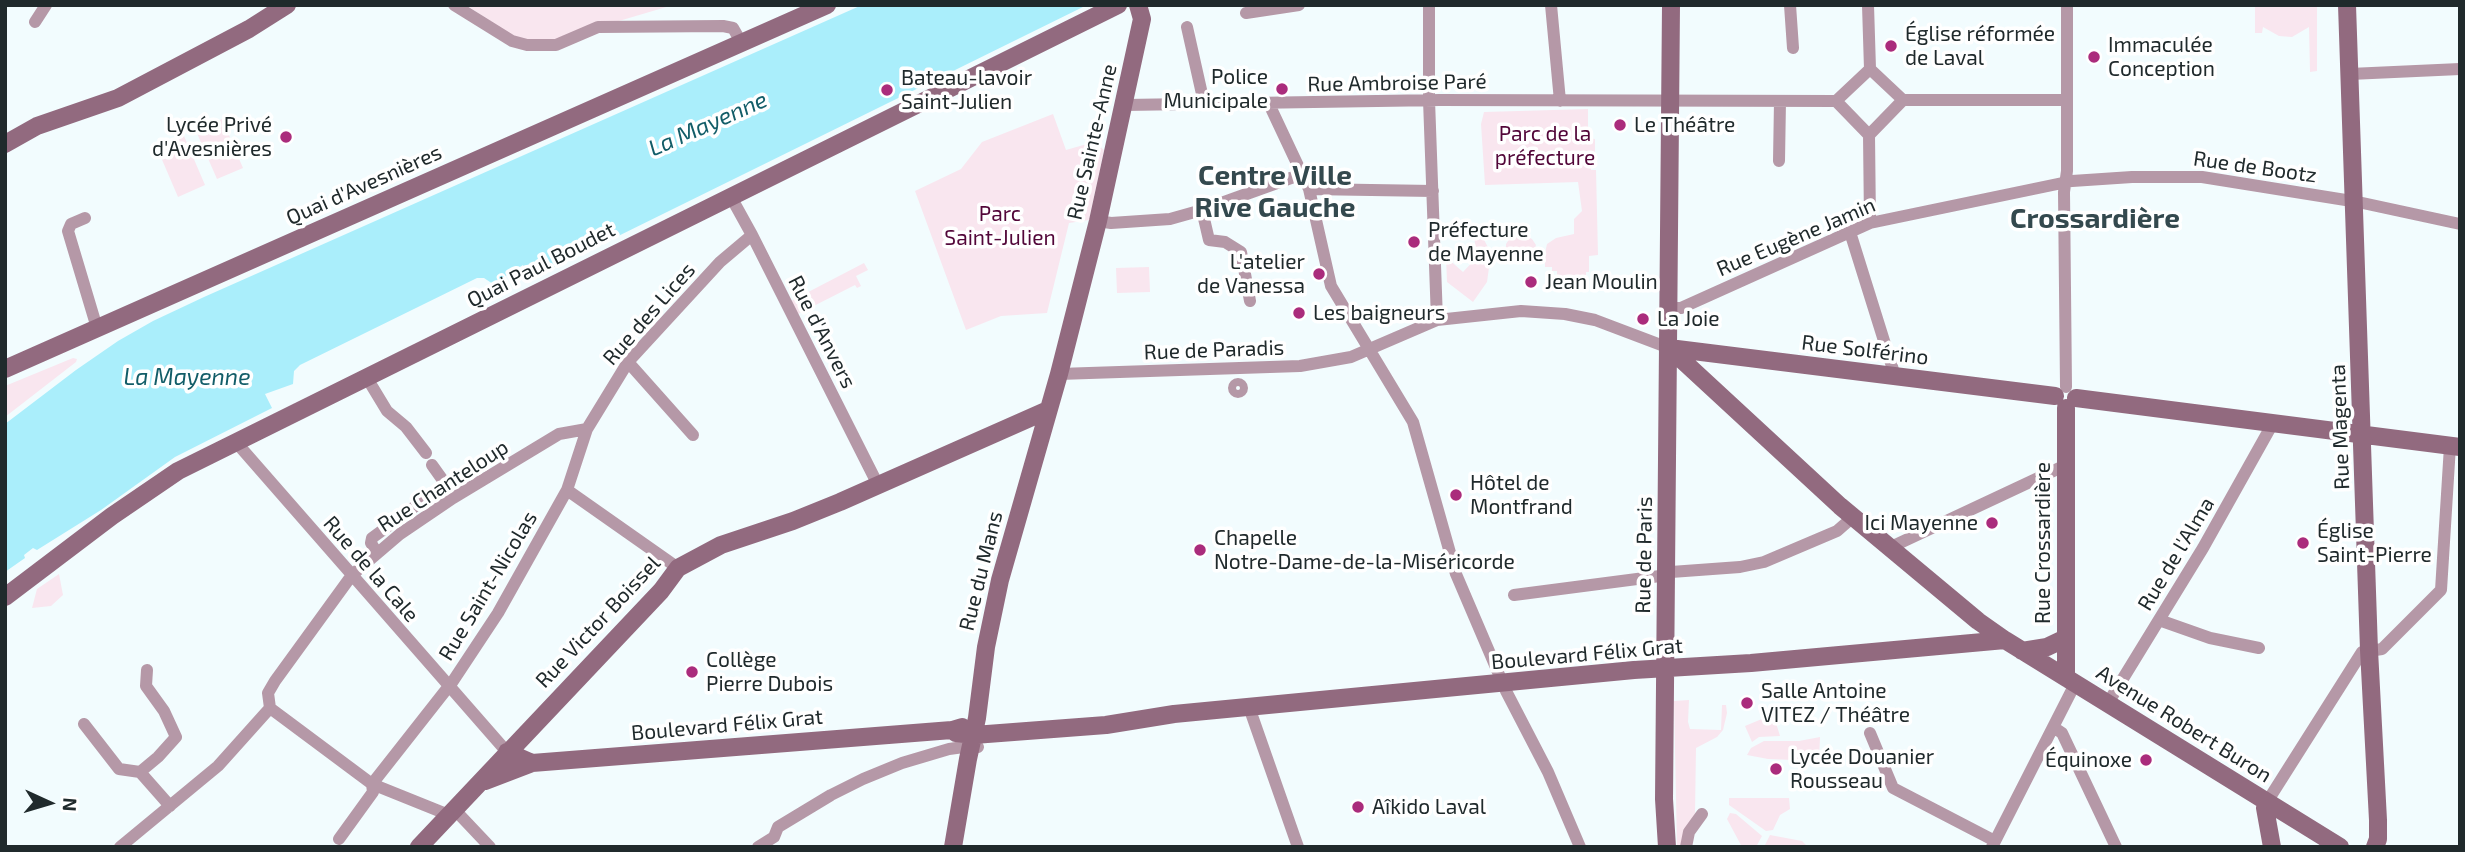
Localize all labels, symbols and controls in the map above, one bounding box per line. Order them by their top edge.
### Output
place label: Église réformée de Laval [1905,21,2055,71]
place label: Immaculée Conception [2108,32,2215,82]
marker: Église réformée de Laval [1883,38,1899,54]
marker: Immaculée Conception [2086,49,2102,65]
street label: Rue Sainte-Anne [1062,62,1122,222]
place label: Police Municipale [1164,64,1268,114]
place label: Bateau-lavoir Saint-Julien [901,65,1032,115]
street label: Rue Ambroise Paré [1307,69,1487,97]
marker: Police Municipale [1274,81,1290,97]
marker: Bateau-lavoir Saint-Julien [879,82,895,98]
water label: La Mayenne [644,86,772,162]
place label: Lycée Privé d'Avesnières [152,112,272,162]
place label: Le Théâtre [1634,112,1735,138]
marker: Le Théâtre [1612,117,1628,133]
park label: Parc de la préfecture [1495,121,1595,171]
marker: Lycée Privé d'Avesnières [278,129,294,145]
street label: Quai d'Avesnières [282,139,446,231]
street label: Rue de Bootz [2192,146,2318,188]
district label: Centre Ville Rive Gauche [1195,159,1355,225]
street label: Rue Eugène Jamin [1713,192,1879,282]
park label: Parc Saint-Julien [944,201,1056,251]
district label: Crossardière [2010,202,2180,236]
street label: Quai Paul Boudet [463,217,619,313]
place label: Préfecture de Mayenne [1428,217,1544,267]
marker: Préfecture de Mayenne [1406,234,1422,250]
place label: L'atelier de Vanessa [1197,249,1305,299]
street label: Rue des Lices [598,258,700,370]
marker: L'atelier de Vanessa [1311,266,1327,282]
place label: Jean Moulin [1545,269,1658,295]
street label: Rue d'Anvers [783,271,861,393]
marker: Jean Moulin [1523,274,1539,290]
place label: Les baigneurs [1313,300,1445,326]
marker: Les baigneurs [1291,305,1307,321]
place label: La Joie [1657,306,1720,332]
marker: La Joie [1635,311,1651,327]
street label: Rue Solférino [1800,330,1930,370]
street label: Rue de Paradis [1143,335,1285,365]
water label: La Mayenne [124,363,250,391]
street label: Rue Magenta [2325,364,2355,490]
street label: Rue Chanteloup [373,434,513,538]
street label: Rue Crossardière [2030,462,2056,624]
place label: Hôtel de Montfrand [1470,470,1573,520]
marker: Hôtel de Montfrand [1448,487,1464,503]
street label: Rue de l'Alma [2132,493,2220,615]
street label: Rue de Paris [1630,496,1658,614]
street label: Rue Saint-Nicolas [434,507,542,665]
street label: Rue du Mans [954,509,1008,633]
place label: Ici Mayenne [1864,510,1978,536]
street label: Rue de la Cale [318,511,424,627]
marker: Ici Mayenne [1984,515,2000,531]
place label: Église Saint-Pierre [2317,518,2432,568]
place label: Chapelle Notre-Dame-de-la-Miséricorde [1214,525,1515,575]
marker: Église Saint-Pierre [2295,535,2311,551]
marker: Chapelle Notre-Dame-de-la-Miséricorde [1192,542,1208,558]
street label: Rue Victor Boissel [530,551,666,693]
street label: Boulevard Félix Grat [1490,633,1684,675]
place label: Collège Pierre Dubois [706,647,833,697]
street label: Avenue Robert Buron [2092,660,2276,788]
marker: Collège Pierre Dubois [684,664,700,680]
place label: Salle Antoine VITEZ / Théâtre [1761,678,1910,728]
marker: Salle Antoine VITEZ / Théâtre [1739,695,1755,711]
street label: Boulevard Félix Grat [630,704,824,746]
place label: Lycée Douanier Rousseau [1790,744,1934,794]
place label: Équinoxe [2045,747,2132,773]
marker: Équinoxe [2138,752,2154,768]
marker: Lycée Douanier Rousseau [1768,761,1784,777]
north arrow [14,768,84,838]
place label: Aîkido Laval [1372,794,1486,820]
text: N [58,797,82,812]
marker: Aîkido Laval [1350,799,1366,815]

